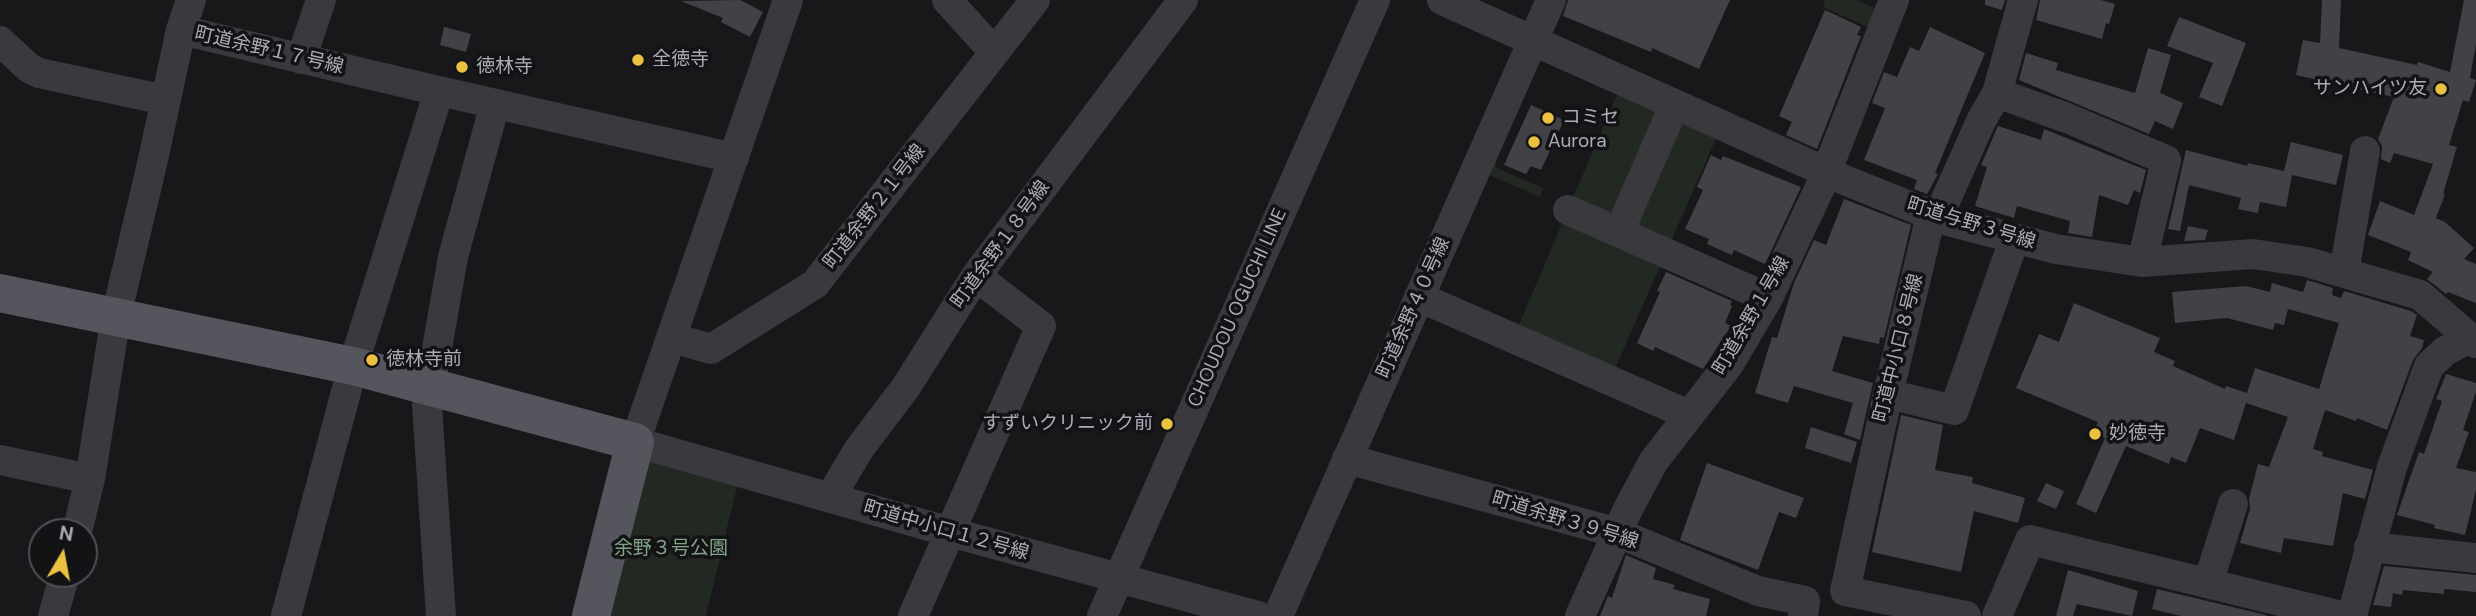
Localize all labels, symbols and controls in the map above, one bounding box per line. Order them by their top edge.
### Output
street label: 町道余野１７号線 [192,23,346,79]
place label: 全徳寺 [652,49,709,71]
marker: 全徳寺 [630,52,646,68]
place label: 徳林寺 [476,56,533,78]
marker: 徳林寺 [454,59,470,75]
place label: サンハイツ友 [2313,78,2427,100]
marker: サンハイツ友 [2433,81,2449,97]
place label: コミセ [1562,107,1619,129]
marker: コミセ [1540,110,1556,126]
place label: Aurora [1548,131,1607,153]
marker: Aurora [1526,134,1542,150]
street label: 町道余野２１号線 [819,140,931,274]
street label: 町道余野１８号線 [947,177,1055,313]
street label: 町道与野３号線 [1904,194,2038,254]
street label: CHOUDOU OGUCHI LINE [1184,205,1292,411]
street label: 町道余野４０号線 [1373,234,1455,382]
street label: 町道余野１号線 [1709,253,1795,379]
street label: 町道中小口８号線 [1870,271,1928,425]
place label: 徳林寺前 [386,349,462,371]
marker: 徳林寺前 [364,352,380,368]
place label: すずいクリニック前 [982,413,1153,435]
marker: すずいクリニック前 [1159,416,1175,432]
place label: 妙徳寺 [2109,423,2166,445]
marker: 妙徳寺 [2087,426,2103,442]
street label: 町道余野３９号線 [1489,488,1641,554]
street label: 町道中小口１２号線 [861,496,1031,566]
north arrow [28,518,98,588]
text: N [57,520,75,547]
park label: 余野３号公園 [614,538,728,560]

